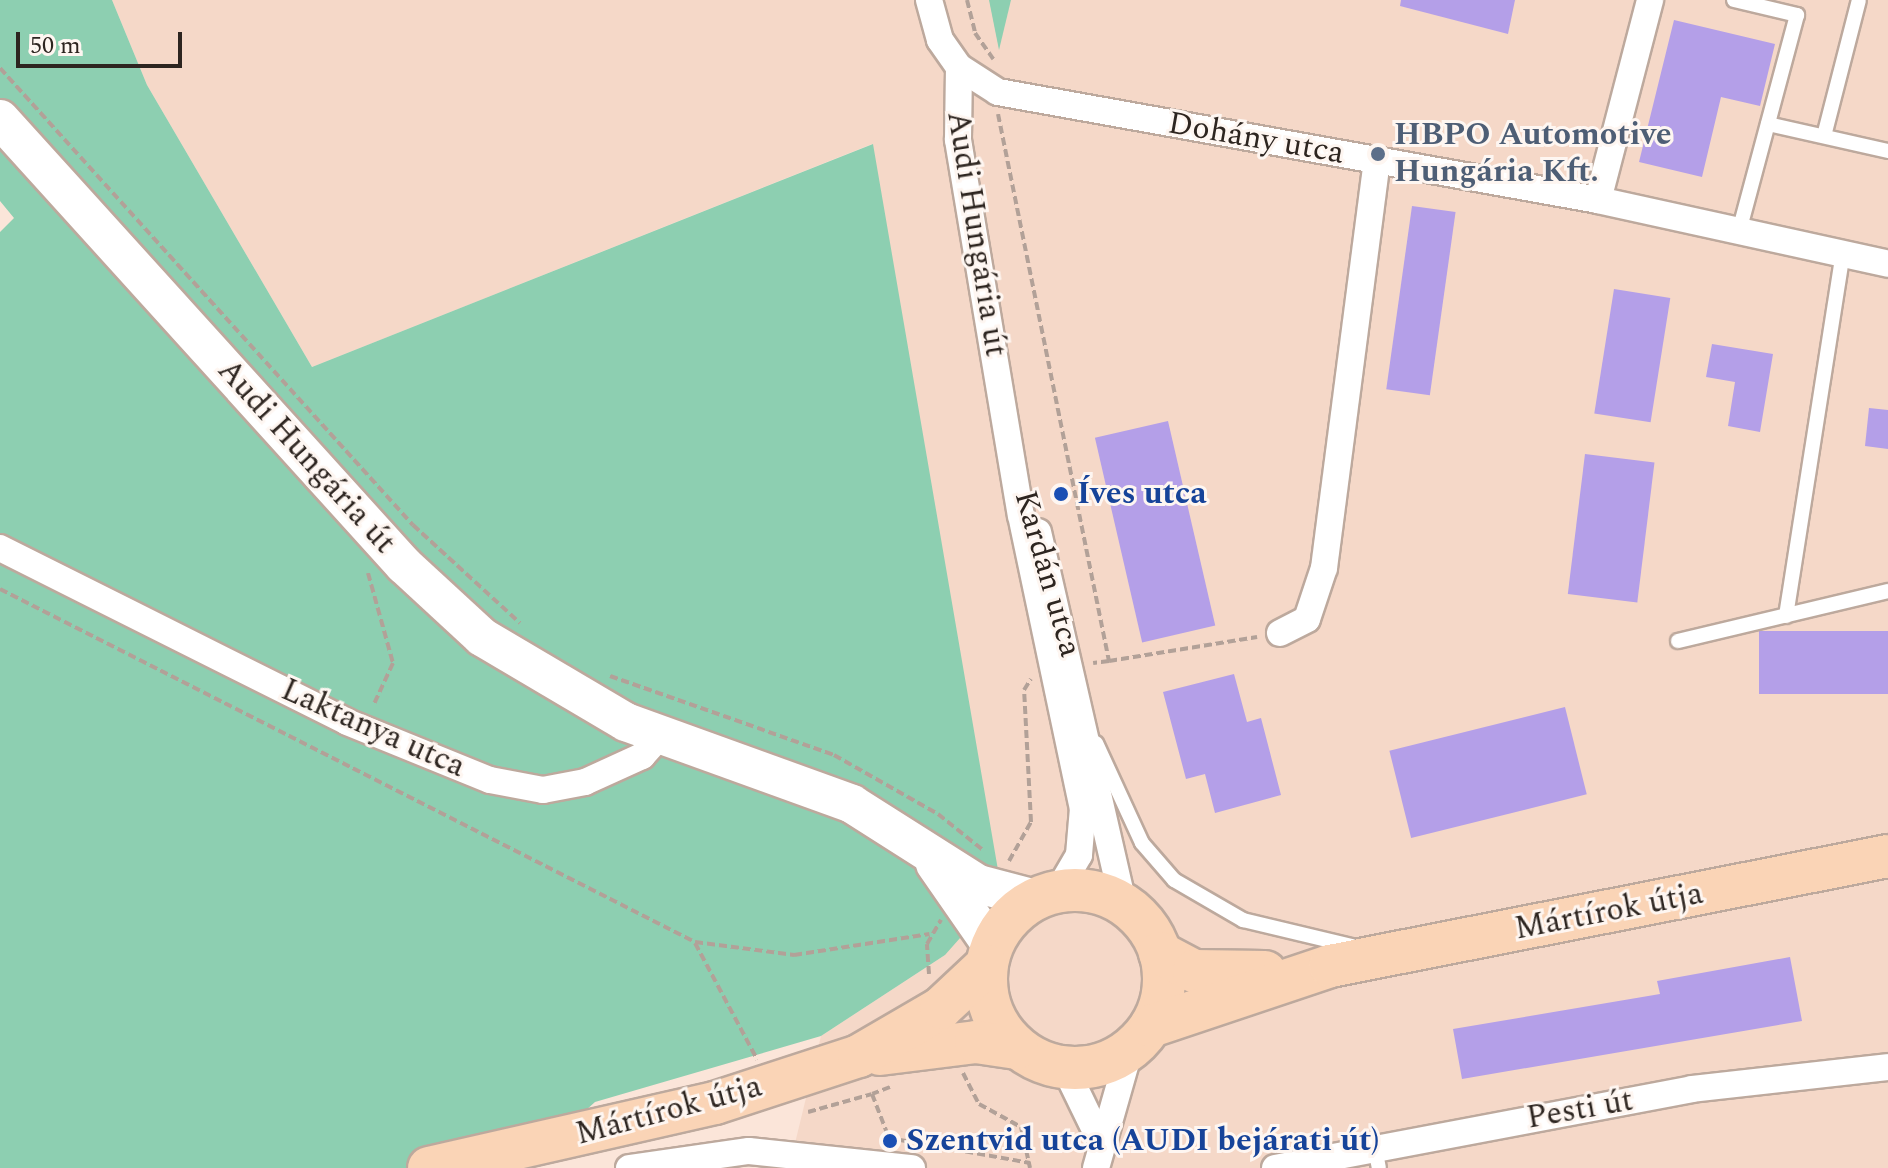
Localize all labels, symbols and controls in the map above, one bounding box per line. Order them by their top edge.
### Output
scale bar [20,16,186,66]
text: 50 m [30,28,81,64]
street label: Dohány utca [1165,105,1347,173]
street label: Audi Hungária út [938,109,1014,359]
place label: HBPO Automotive Hungária Kft. [1394,117,1672,192]
marker: HBPO Automotive Hungária Kft. [1369,145,1387,163]
street label: Audi Hungária út [209,352,403,562]
place label: Íves utca [1077,475,1207,513]
marker: Íves utca [1052,485,1070,503]
street label: Kardán utca [1005,486,1089,662]
street label: Laktanya utca [275,671,471,787]
street label: Mártírok útja [1511,875,1707,949]
street label: Mártírok útja [572,1068,766,1154]
street label: Pesti út [1524,1082,1636,1138]
place label: Szentvid utca (AUDI bejárati út) [906,1122,1379,1160]
marker: Szentvid utca (AUDI bejárati út) [881,1132,899,1150]

